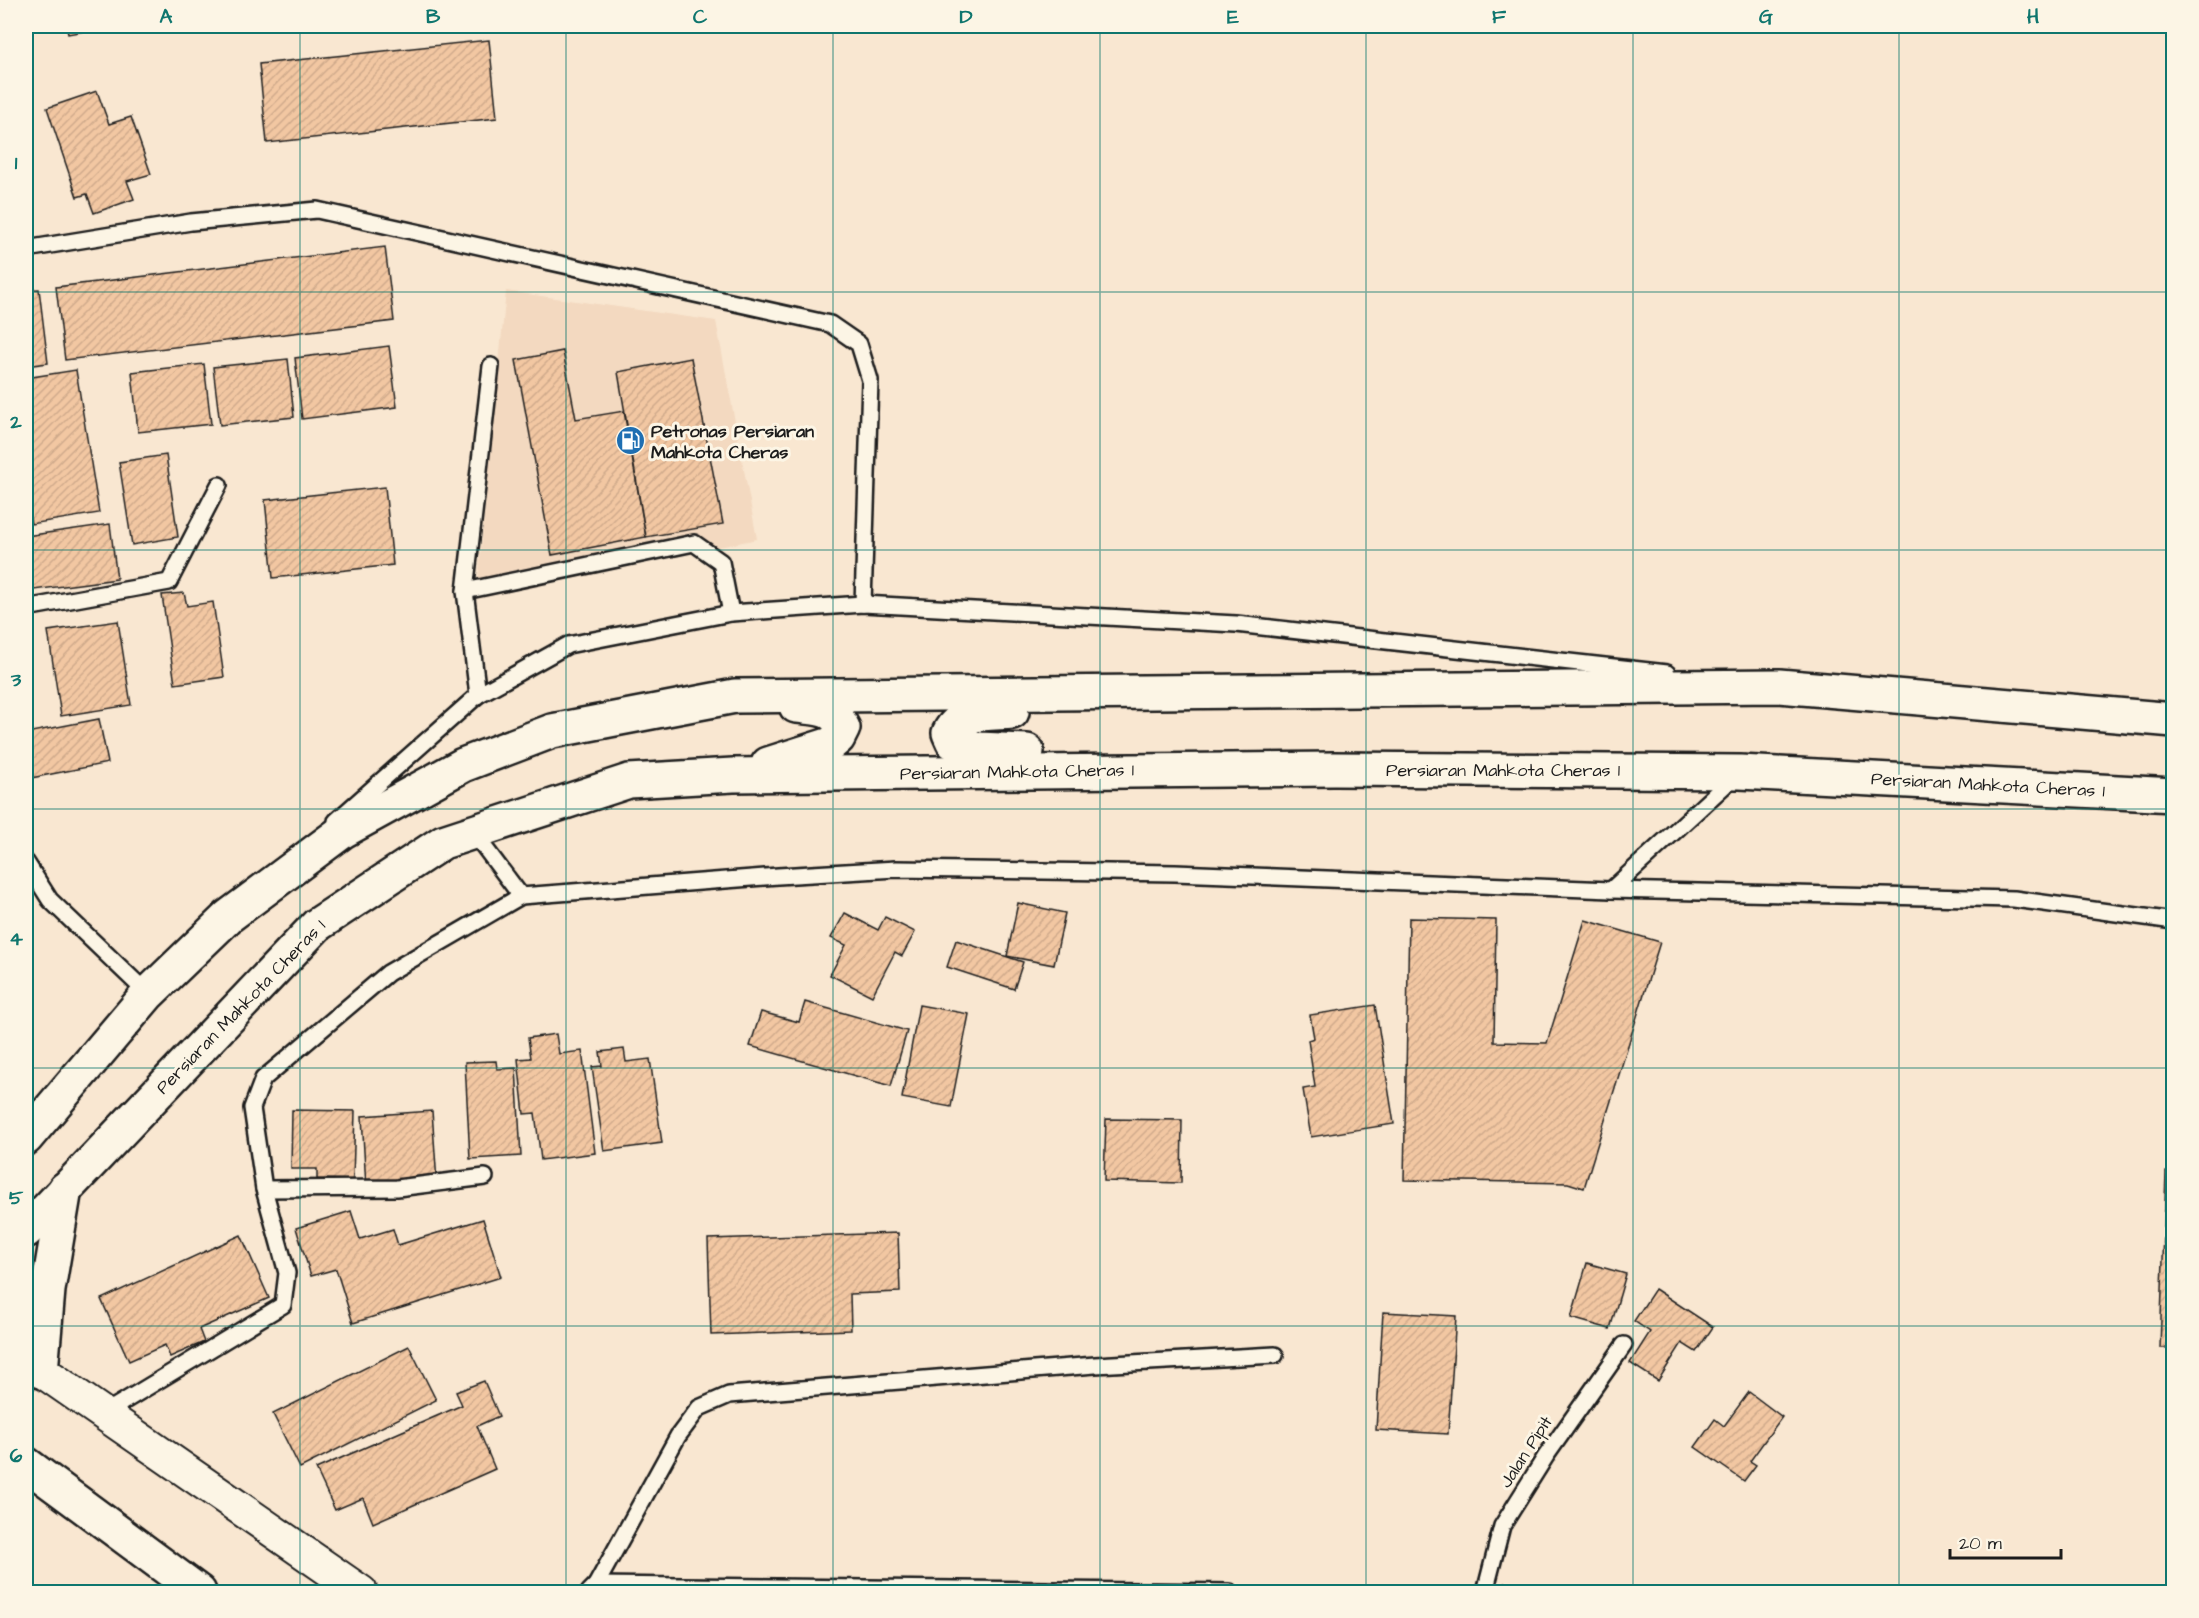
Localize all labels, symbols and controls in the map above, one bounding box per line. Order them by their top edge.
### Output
text: A [160,3,173,31]
text: B [426,3,441,31]
text: C [693,3,708,31]
text: D [960,3,973,31]
text: E [1227,3,1239,31]
text: F [1492,3,1507,31]
text: G [1759,3,1773,31]
text: H [2027,3,2039,31]
text: 1 [15,149,18,177]
text: 2 [9,408,22,436]
place label: Petronas Persiaran Mahkota Cheras [651,419,814,465]
fuel station icon: Petronas Persiaran Mahkota Cheras [614,425,646,457]
text: 3 [10,666,22,694]
street label: Persiaran Mahkota Cheras 1 [900,757,1134,787]
street label: Persiaran Mahkota Cheras 1 [1386,758,1620,783]
street label: Persiaran Mahkota Cheras 1 [1870,766,2106,804]
street label: Persiaran Mahkota Cheras 1 [151,914,331,1100]
text: 4 [9,925,23,953]
text: 5 [9,1184,24,1212]
street label: Jalan Pipit [1493,1411,1559,1493]
text: 6 [10,1442,23,1470]
scale bar [1950,1522,2061,1560]
text: 20 m [1959,1531,2002,1556]

